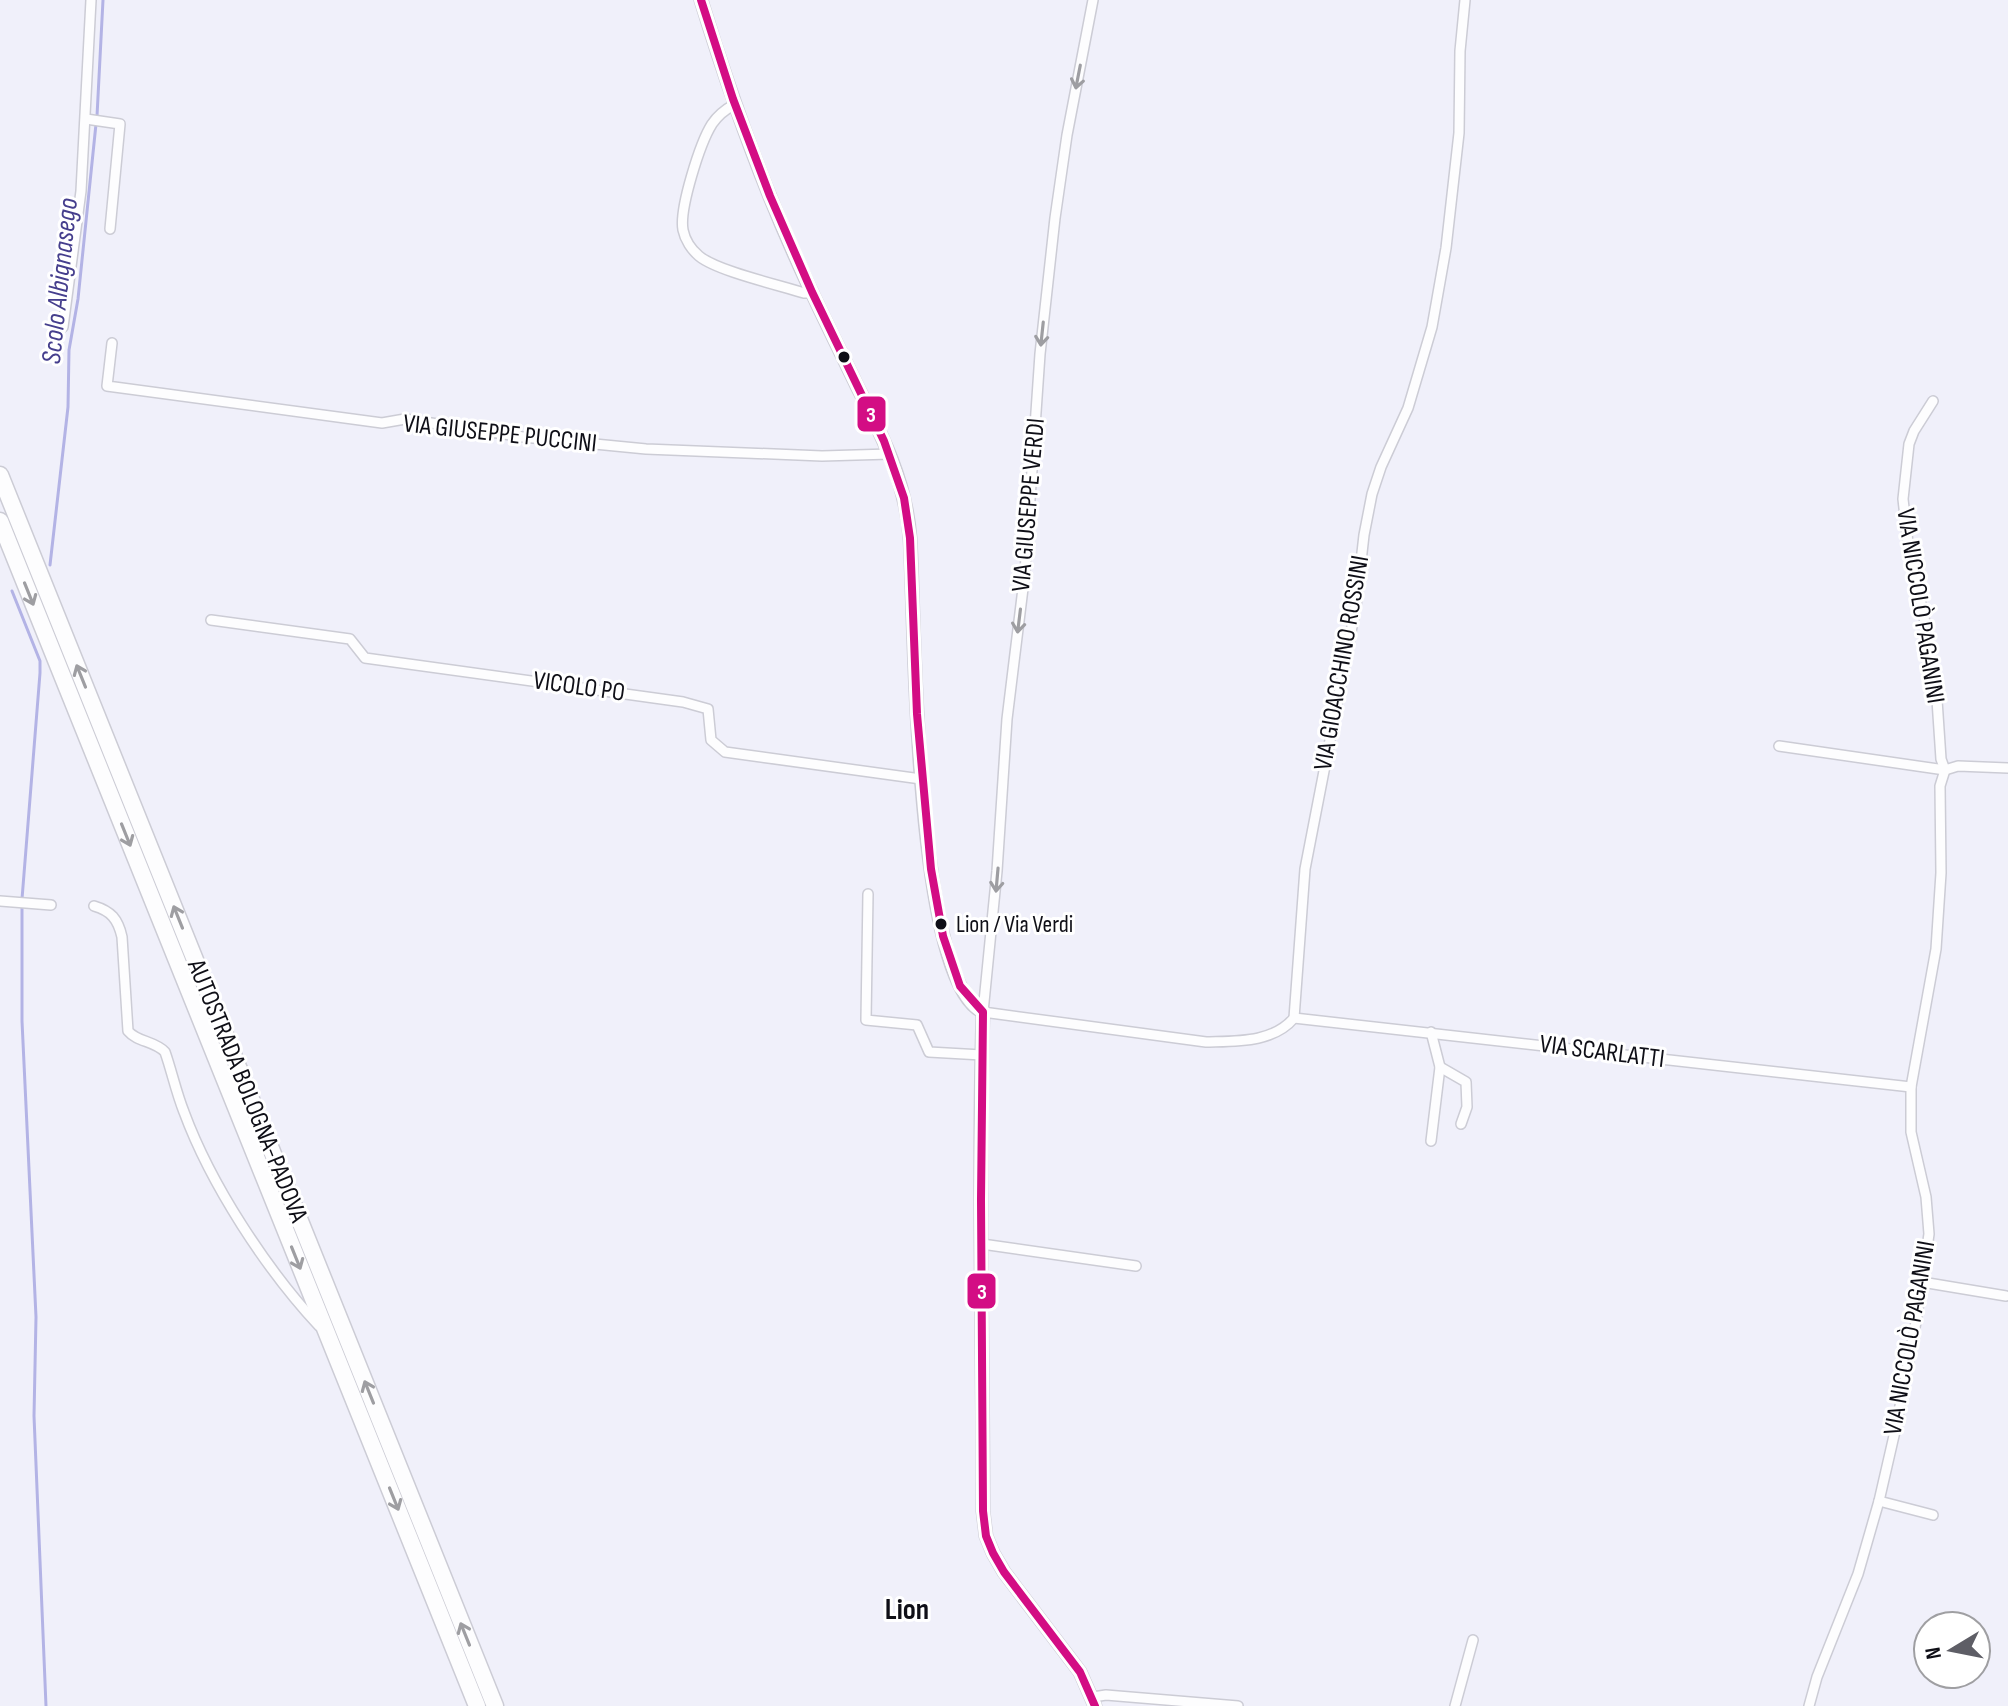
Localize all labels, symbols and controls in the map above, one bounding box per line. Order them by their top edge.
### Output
one-way arrow [1070,63,1085,89]
water label: Scolo Albignasego [35,196,85,366]
one-way arrow [1035,320,1050,347]
unlabelled marker [836,349,852,365]
line badge: 3 [856,395,887,433]
text: 3 [866,402,876,429]
street label: VIA GIUSEPPE PUCCINI [402,408,598,460]
street label: VIA GIUSEPPE VERDI [1006,417,1052,593]
street label: VIA NICCOLÒ PAGANINI [1889,506,1951,706]
street label: VIA GIOACCHINO ROSSINI [1308,553,1376,773]
one-way arrow [23,581,37,606]
one-way arrow [1011,607,1026,634]
one-way arrow [72,664,87,689]
street label: VICOLO PO [531,665,627,709]
one-way arrow [119,822,134,847]
one-way arrow [989,866,1004,893]
one-way arrow [169,905,184,930]
place label: Lion / Via Verdi [956,910,1073,939]
marker: Lion / Via Verdi [933,916,949,932]
street label: AUTOSTRADA BOLOGNA-PADOVA [180,954,314,1228]
street label: VIA SCARLATTI [1538,1029,1666,1075]
street label: VIA NICCOLÒ PAGANINI [1878,1238,1942,1438]
one-way arrow [290,1245,305,1270]
line badge: 3 [966,1272,997,1310]
text: 3 [977,1279,987,1306]
one-way arrow [360,1380,375,1405]
one-way arrow [387,1486,402,1511]
district label: Lion [885,1592,929,1628]
north arrow [1912,1610,1992,1690]
one-way arrow [457,1622,472,1647]
text: N [1919,1645,1948,1661]

